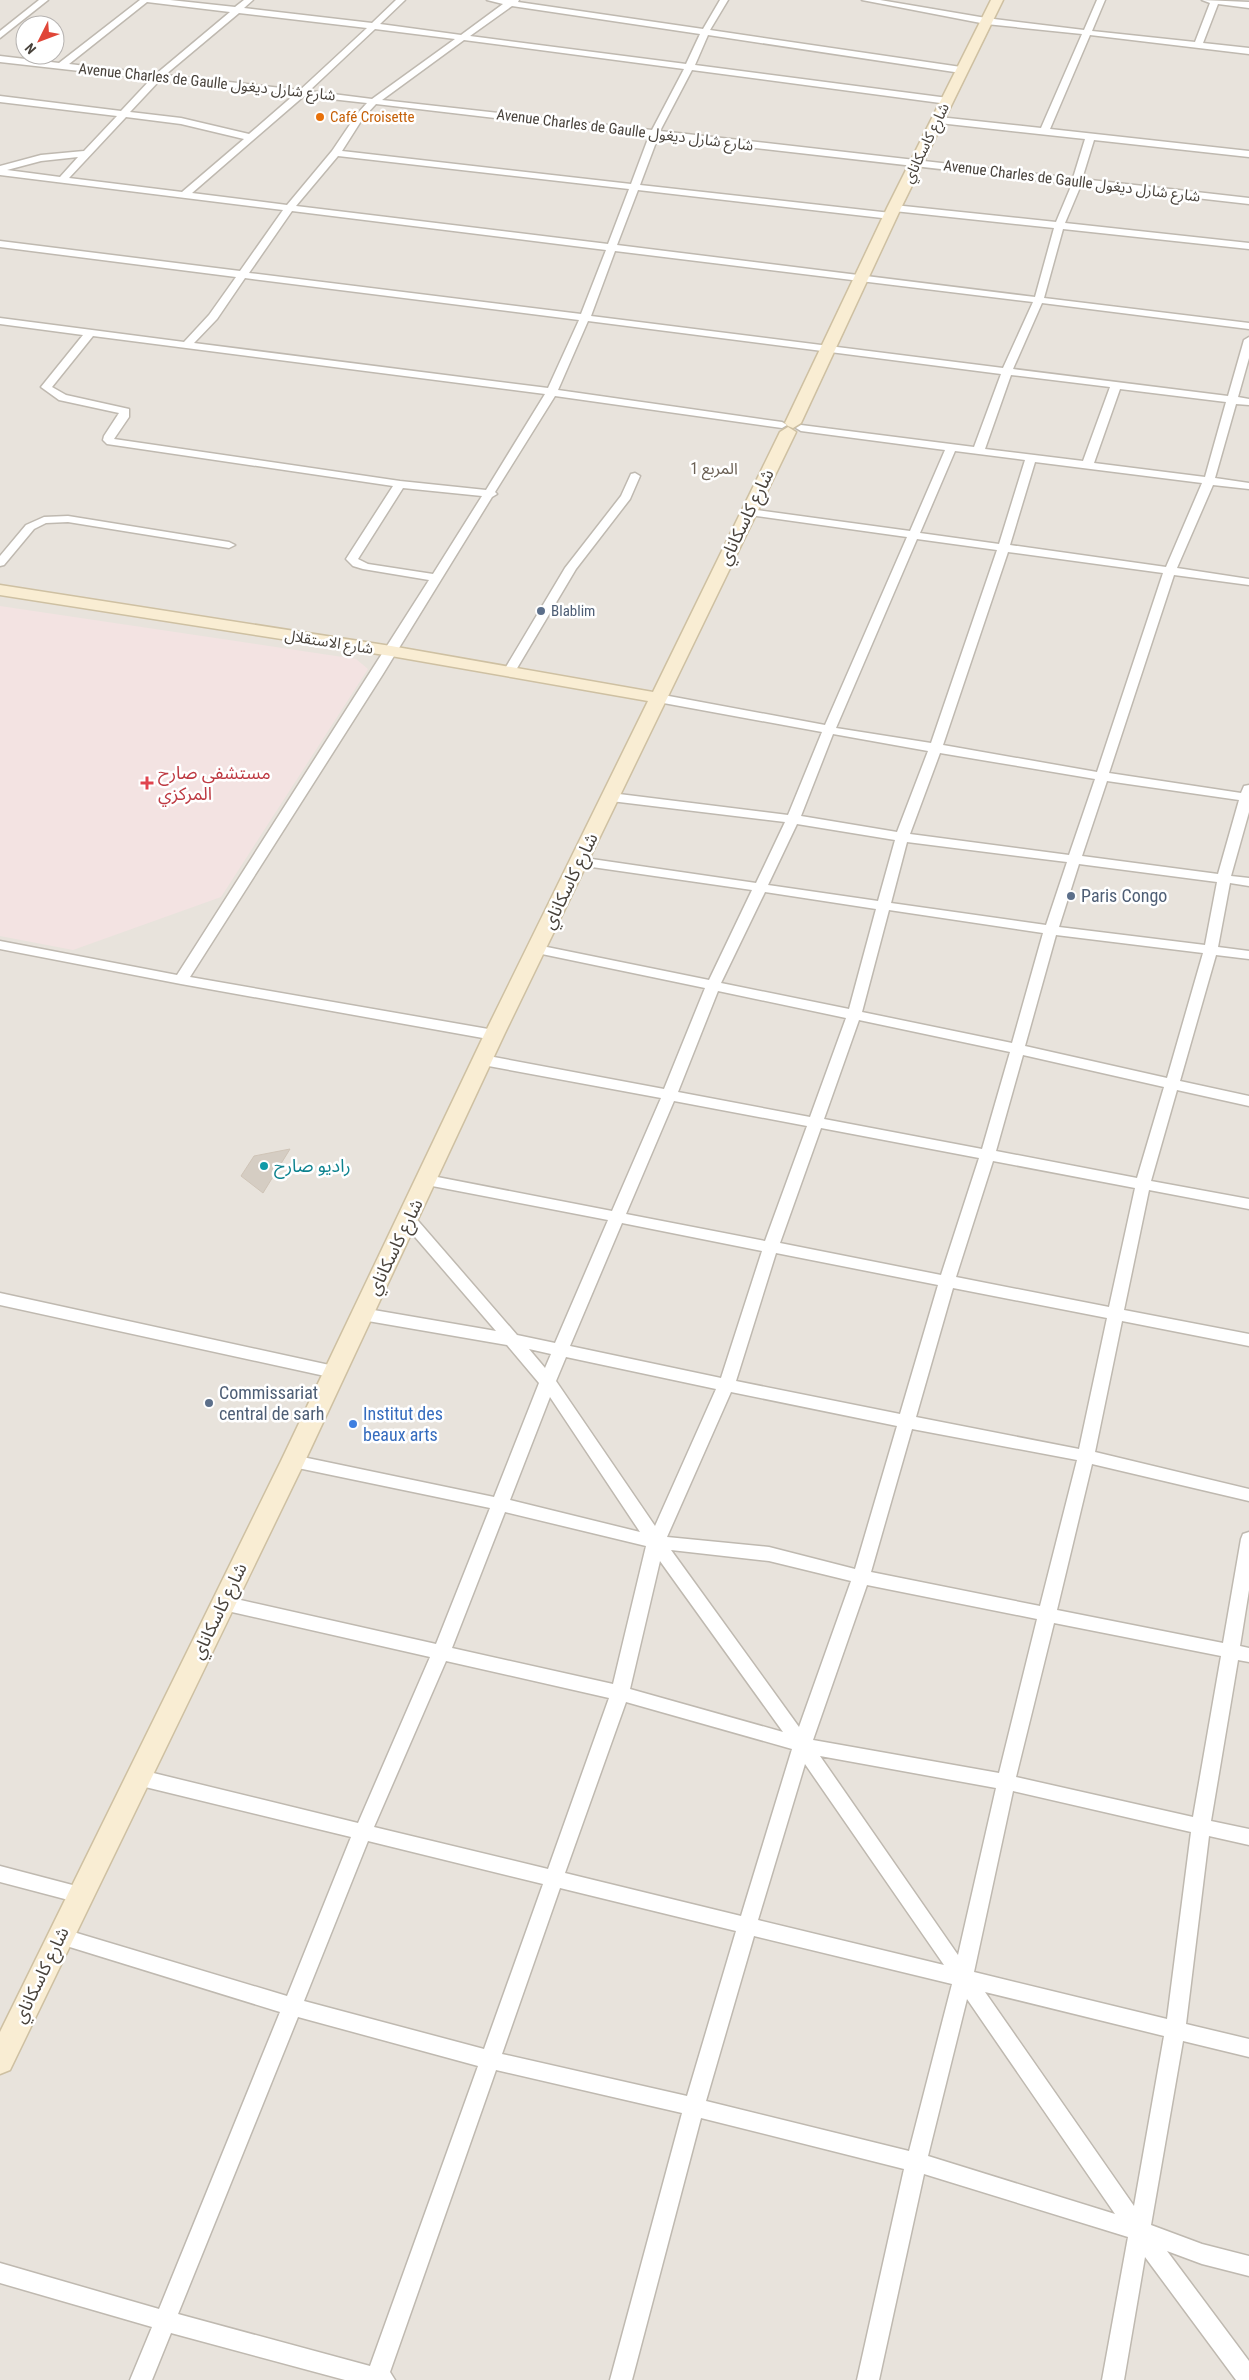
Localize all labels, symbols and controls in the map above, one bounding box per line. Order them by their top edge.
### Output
north arrow [15,15,65,65]
text: N [22,40,39,57]
street label: Avenue Charles de Gaulle شارع شارل ديغول [77,60,337,107]
street label: شارع كاسكاناي [899,100,956,187]
street label: Avenue Charles de Gaulle شارع شارل ديغول [495,105,755,158]
place label: Café Croisette [330,108,414,126]
marker: Café Croisette [314,111,326,123]
street label: Avenue Charles de Gaulle شارع شارل ديغول [942,156,1202,209]
district label: المربع 1 [690,459,738,481]
street label: شارع كاسكاناي [713,465,781,570]
place label: Blablim [551,602,595,620]
marker: Blablim [535,605,547,617]
street label: شارع الاستقلال [283,626,375,661]
place label: مستشفى صارح المركزي [158,762,271,807]
marker: مستشفى صارح المركزي [140,776,154,790]
street label: شارع كاسكاناي [537,829,605,934]
place label: Paris Congo [1081,885,1167,906]
marker: Paris Congo [1065,890,1077,902]
place label: راديو صارح [274,1155,351,1179]
marker: راديو صارح [258,1160,270,1172]
street label: شارع كاسكاناي [362,1195,430,1300]
place label: Commissariat central de sarh [219,1382,324,1424]
marker: Commissariat central de sarh [203,1397,215,1409]
place label: Institut des beaux arts [363,1403,443,1445]
marker: Institut des beaux arts [347,1418,359,1430]
street label: شارع كاسكاناي [186,1559,254,1664]
street label: شارع كاسكاناي [8,1923,76,2028]

